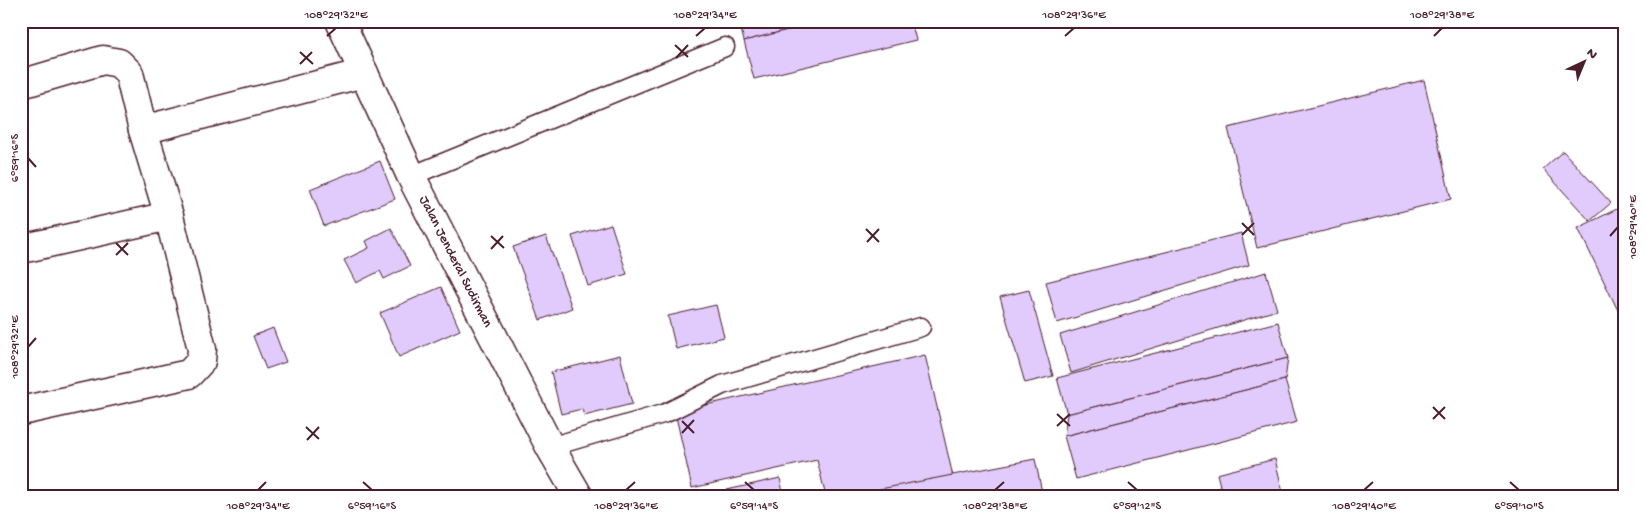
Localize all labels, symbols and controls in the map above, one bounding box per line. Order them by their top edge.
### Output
text: 108°29'32"E [303,9,368,23]
text: 108°29'34"E [673,9,737,23]
text: 108°29'36"E [1041,9,1106,23]
text: 108°29'38"E [1409,9,1474,23]
north arrow [1558,38,1608,88]
text: N [1582,45,1600,64]
text: 6°59'16"S [9,133,23,182]
street label: Jalan Jenderal Sudirman [414,193,496,331]
text: 108°29'40"E [1627,195,1641,260]
text: 108°29'32"E [9,315,23,380]
text: 108°29'34"E [226,500,290,514]
text: 6°59'16"S [348,500,397,514]
text: 108°29'36"E [593,500,658,514]
text: 6°59'14"S [730,500,778,514]
text: 108°29'38"E [962,500,1027,514]
text: 6°59'12"S [1113,500,1161,514]
text: 108°29'40"E [1331,500,1396,514]
text: 6°59'10"S [1494,500,1544,514]

